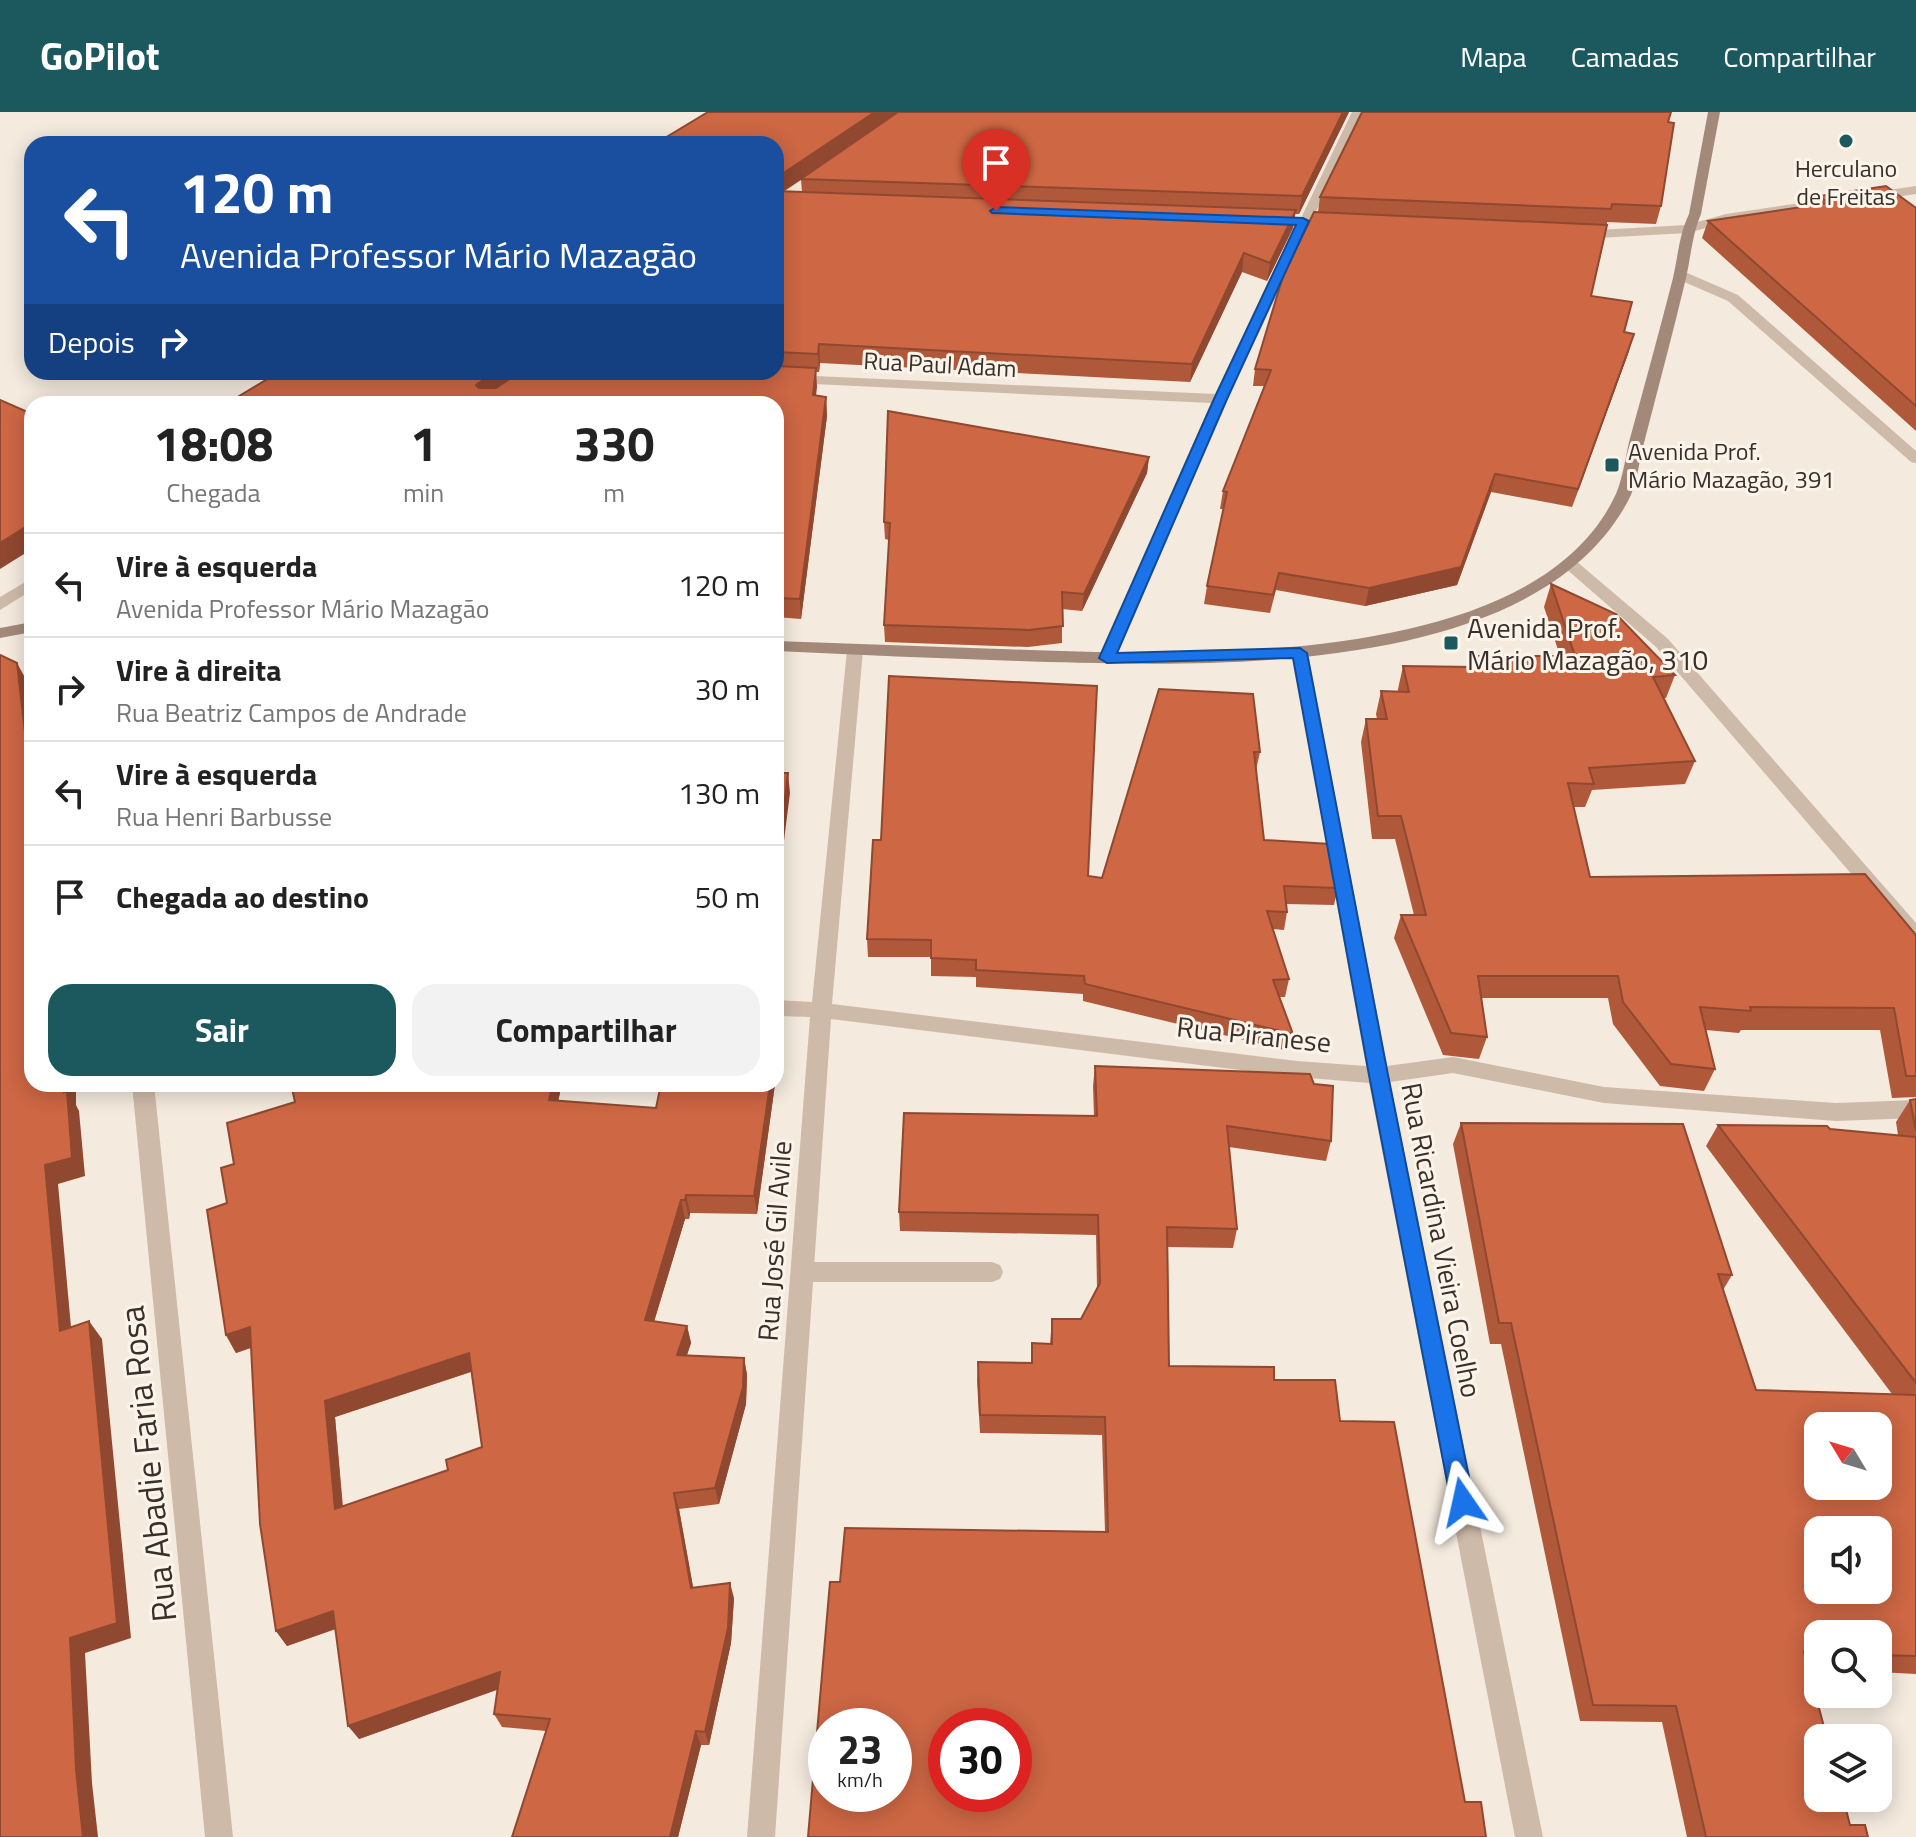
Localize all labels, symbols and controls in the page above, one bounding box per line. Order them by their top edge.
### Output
text: GoPilot [40,27,160,85]
text: Mapa [1460,35,1527,78]
text: Camadas [1571,35,1679,78]
text: Compartilhar [1723,35,1876,78]
pin [962,129,1030,211]
marker: Herculano de Freitas [1837,132,1855,150]
icon: arrive [974,141,1018,185]
text: 120 m [180,150,333,235]
place label: Herculano de Freitas [1795,150,1897,214]
icon: left [48,168,152,272]
text: Avenida Professor Mário Mazagão [180,227,697,282]
text: Depois [48,319,135,365]
icon: right [151,320,195,364]
street label: Rua Paul Adam [862,342,1018,386]
text: 18:08 [154,407,273,480]
text: 1 [410,407,437,480]
text: 330 [574,407,654,480]
place label: Avenida Prof. Mário Mazagão, 391 [1628,433,1835,497]
marker: Avenida Prof. Mário Mazagão, 391 [1603,456,1621,474]
text: Chegada [166,473,261,512]
text: min [403,473,444,512]
text: m [603,473,625,512]
text: Vire à esquerda [116,543,317,589]
text: 120 m [678,562,760,608]
icon: left [48,563,92,607]
text: Avenida Professor Mário Mazagão [116,589,489,628]
place label: Avenida Prof. Mário Mazagão, 310 [1467,606,1708,681]
marker: Avenida Prof. Mário Mazagão, 310 [1442,634,1460,652]
text: Vire à direita [116,647,281,693]
text: 30 m [695,666,760,712]
icon: right [48,667,92,711]
text: Rua Beatriz Campos de Andrade [116,693,467,732]
text: Vire à esquerda [116,751,317,797]
text: 130 m [678,770,760,816]
icon: left [48,771,92,815]
text: Rua Henri Barbusse [116,797,332,836]
text: Chegada ao destino [116,874,369,920]
text: 50 m [695,874,760,920]
icon: arrive [48,875,92,919]
button: Sair [48,984,396,1076]
button: Compartilhar [412,984,760,1076]
street label: Rua Piranese [1175,1005,1333,1063]
street label: Rua Ricardina Vieira Coelho [1390,1079,1494,1401]
street label: Rua José Gil Avile [746,1139,802,1343]
street label: Rua Abadie Faria Rosa [105,1303,189,1625]
north arrow [1804,1412,1892,1500]
map controls [1804,1412,1892,1812]
position arrow [1421,1460,1505,1544]
button: sound [1804,1516,1892,1604]
button: search [1804,1620,1892,1708]
speed limit sign: 30 [928,1708,1032,1812]
text: 23 [838,1719,882,1780]
button: layers [1804,1724,1892,1812]
text: km/h [837,1764,883,1795]

